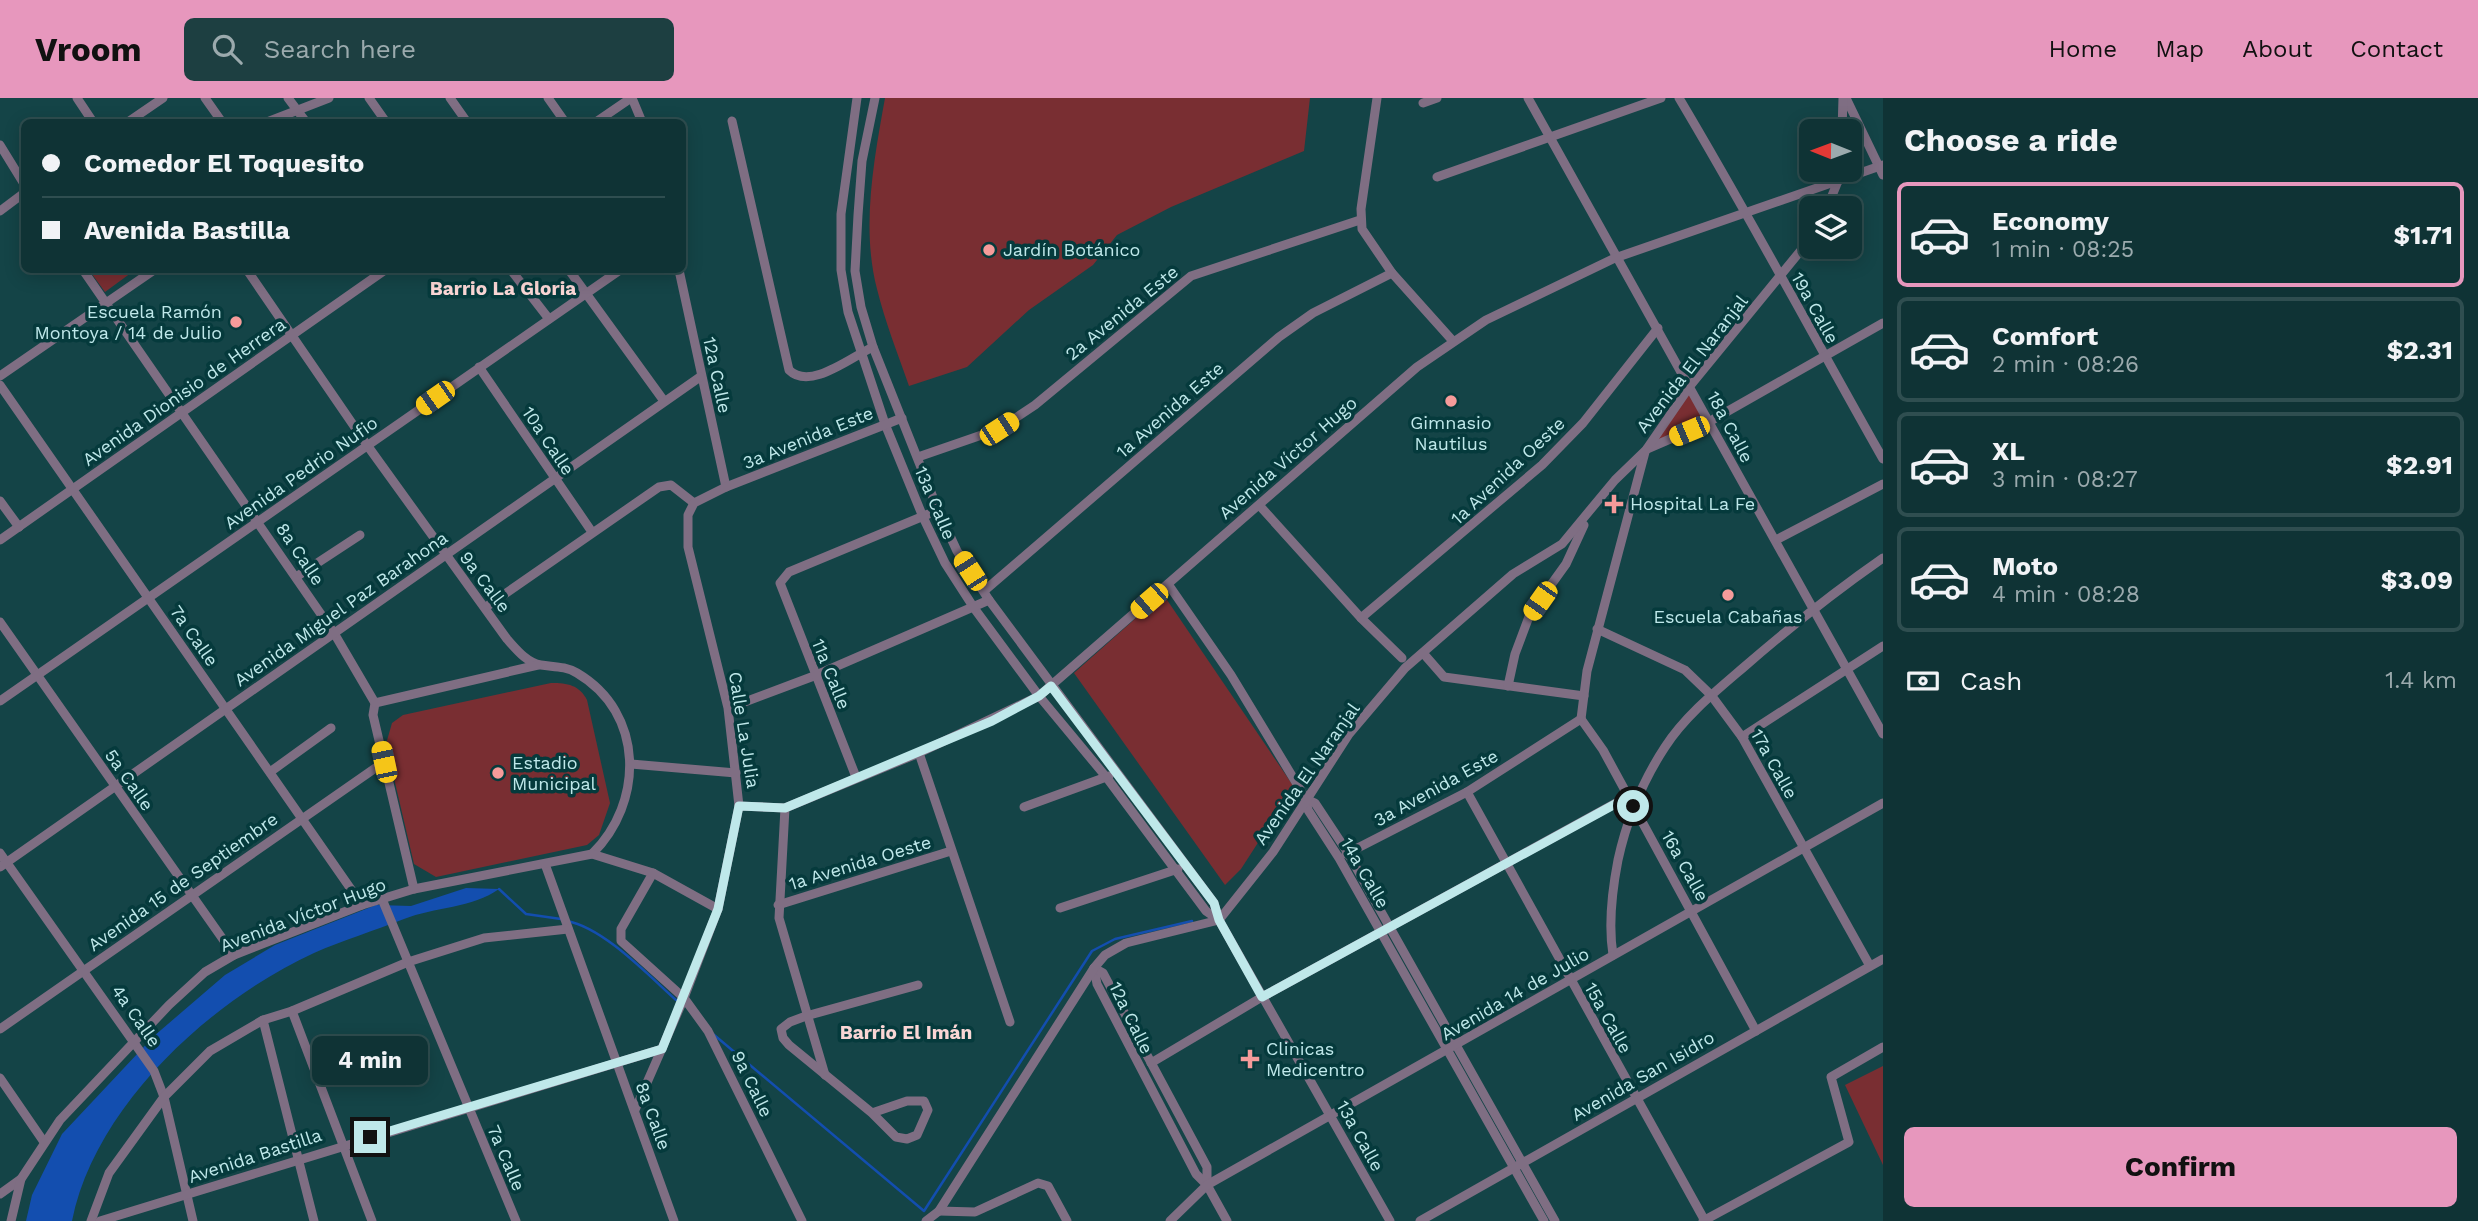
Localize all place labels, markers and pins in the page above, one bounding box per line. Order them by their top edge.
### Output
place label: Jardín Botánico [1003,239,1140,260]
marker: Jardín Botánico [981,242,997,258]
place label: Escuela Ramón Montoya / 14 de Julio [35,301,222,343]
marker: Escuela Ramón Montoya / 14 de Julio [228,314,244,330]
marker: Gimnasio Nautilus [1443,393,1459,409]
place label: Gimnasio Nautilus [1410,412,1492,454]
place label: Hospital La Fe [1630,493,1755,514]
marker: Hospital La Fe [1604,494,1624,514]
marker: Escuela Cabañas [1720,587,1736,603]
place label: Escuela Cabañas [1654,606,1802,627]
place label: Estadio Municipal [512,752,597,794]
marker: Estadio Municipal [490,765,506,781]
place label: Clinicas Medicentro [1266,1038,1365,1080]
marker: Clinicas Medicentro [1240,1049,1260,1069]

